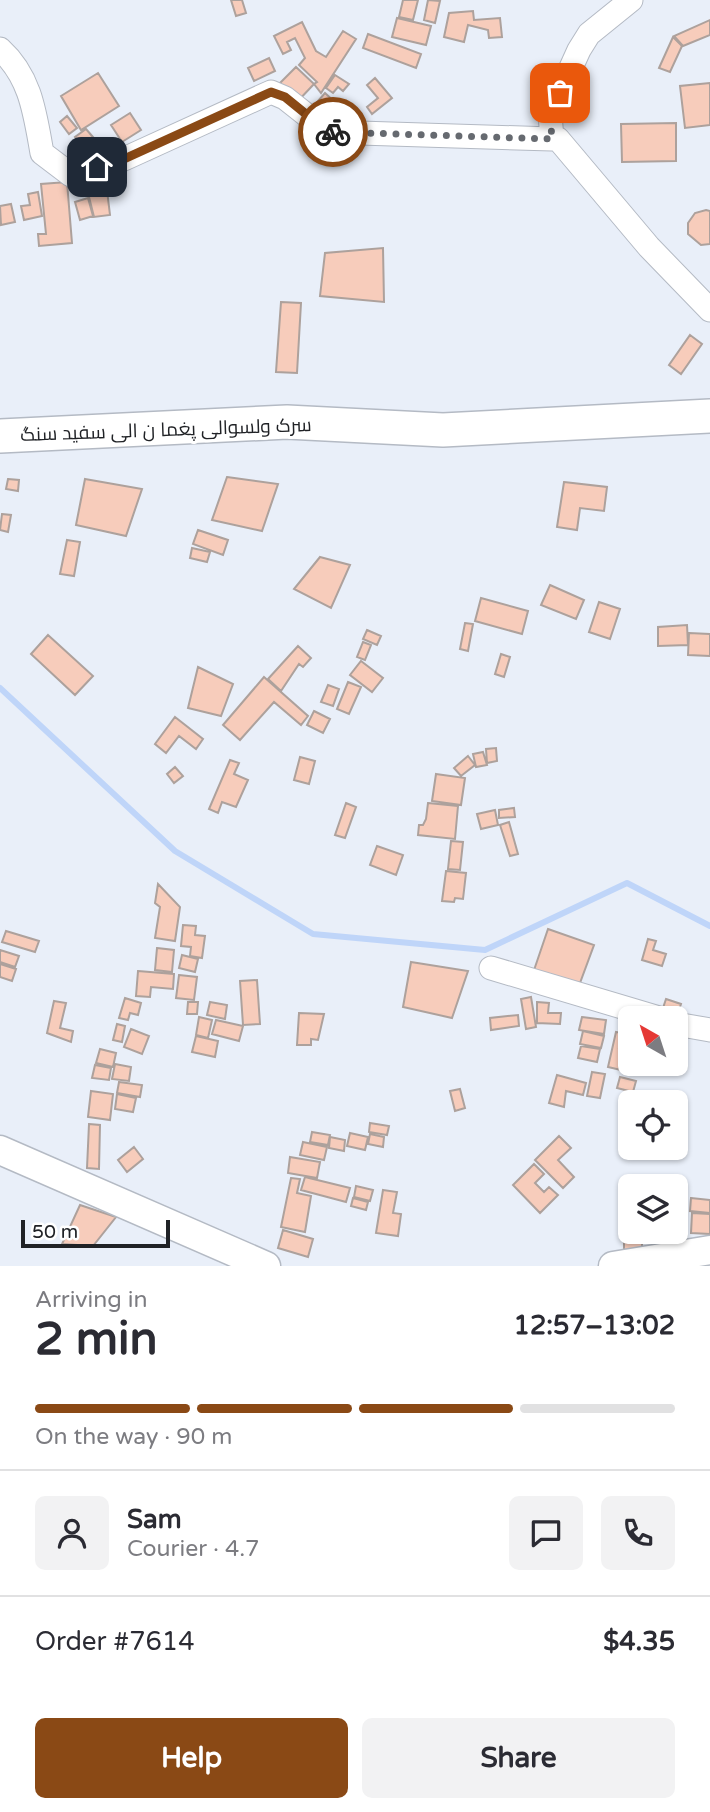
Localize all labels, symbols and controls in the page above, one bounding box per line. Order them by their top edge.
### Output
pin [530,63,590,123]
icon: bag [541,74,579,112]
courier [298,97,368,167]
icon: bike [314,113,352,151]
pin [67,137,127,197]
icon: home [78,148,116,186]
street label: سرک ولسوالی پغما ن الی سفید سنگ [20,414,312,447]
north arrow [618,1006,688,1076]
map controls [618,1006,688,1244]
button: locate [618,1090,688,1160]
button: layers [618,1174,688,1244]
scale bar [21,1217,170,1249]
text: 50 m [32,1221,78,1243]
text: Arriving in [35,1286,148,1314]
text: 12:57–13:02 [514,1310,675,1341]
text: 2 min [35,1312,158,1367]
text: On the way · 90 m [35,1423,232,1451]
button: person [35,1496,109,1570]
button: chat [509,1496,583,1570]
button: phone [601,1496,675,1570]
text: Sam [127,1504,182,1535]
text: Courier · 4.7 [127,1535,260,1563]
text: Order #7614 [35,1626,195,1657]
text: $4.35 [603,1626,675,1657]
button: Help [35,1718,348,1798]
button: Share [362,1718,675,1798]

